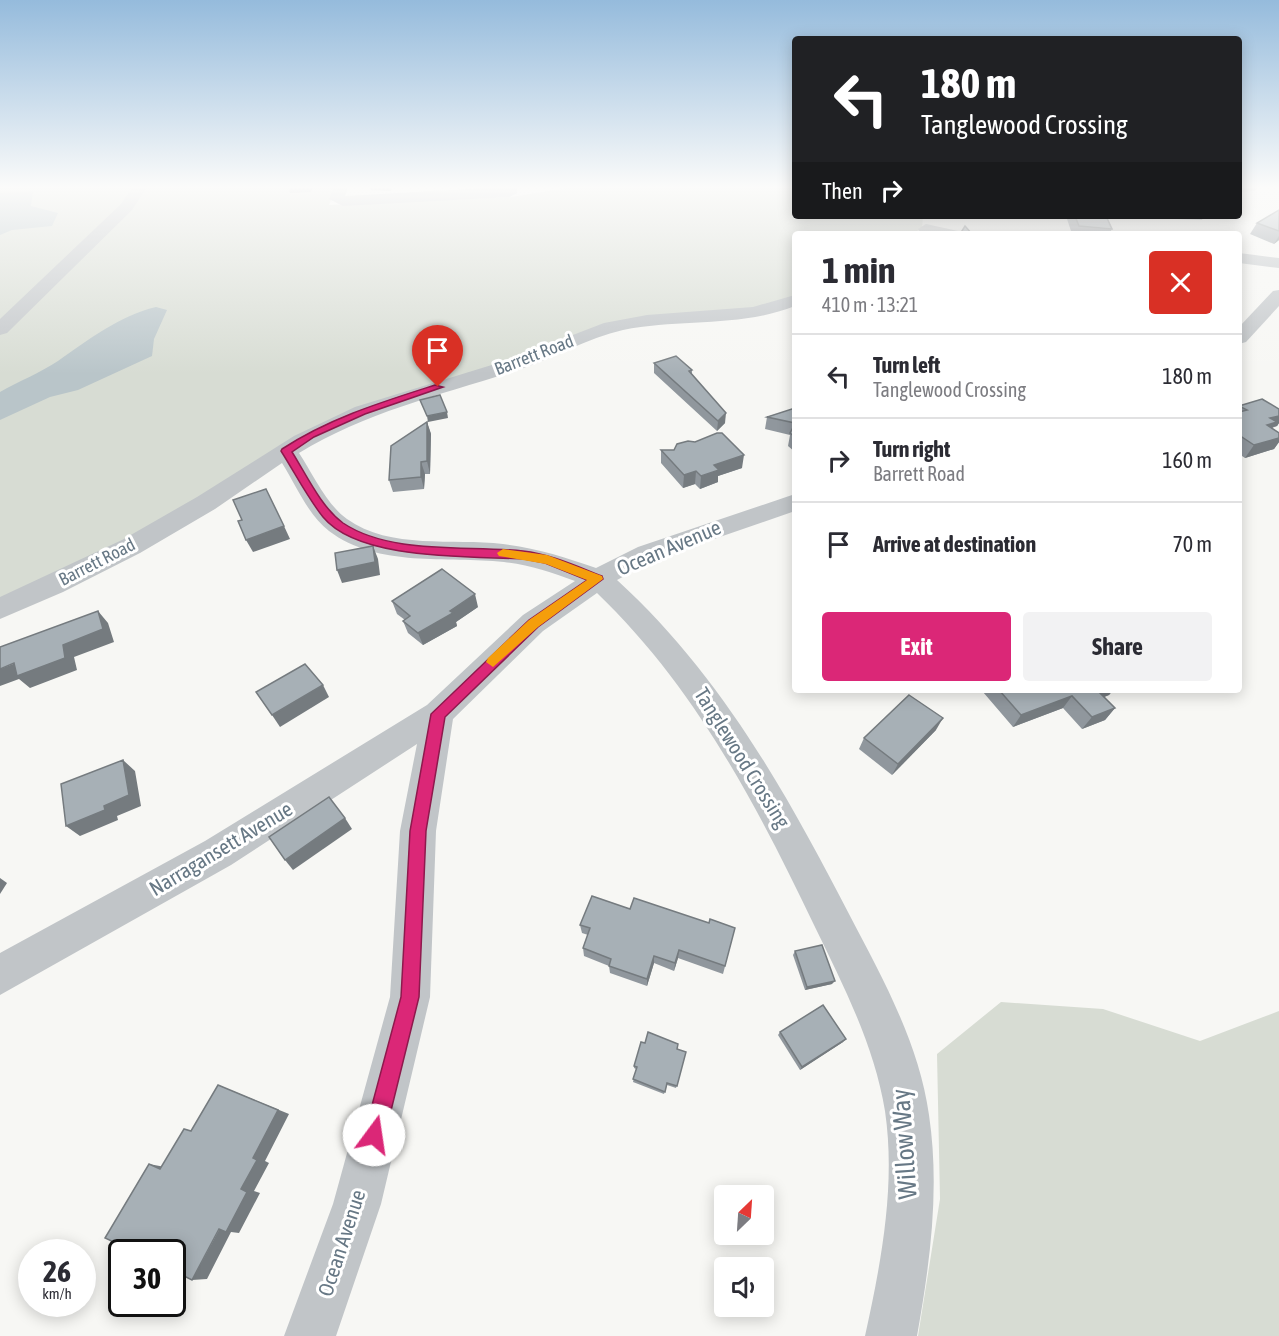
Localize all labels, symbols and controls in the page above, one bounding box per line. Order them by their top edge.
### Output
text: 180 m [921,59,1016,107]
icon: left [822,60,900,138]
text: Tanglewood Crossing [921,109,1128,140]
icon: right [875,174,908,207]
text: Then [822,178,863,204]
text: 1 min [822,249,896,291]
button: close [1149,251,1212,314]
text: 410 m · 13:21 [822,293,918,316]
pin [412,325,463,387]
street label: Barrett Road [491,330,576,379]
icon: arrive [421,334,454,367]
text: Turn left [873,352,940,378]
icon: left [822,360,855,393]
text: 180 m [1162,363,1212,389]
text: Tanglewood Crossing [873,378,1026,401]
text: Turn right [873,436,950,462]
icon: right [822,444,855,477]
text: 160 m [1162,447,1212,473]
text: Barrett Road [873,462,965,485]
street label: Ocean Avenue [613,514,724,580]
icon: arrive [822,528,855,561]
text: Arrive at destination [873,531,1036,557]
text: 70 m [1172,531,1212,557]
street label: Barrett Road [55,533,138,590]
button: Exit [822,612,1011,681]
button: Share [1023,612,1212,681]
street label: Tanglewood Crossing [690,683,796,832]
street label: Narragansett Avenue [145,796,296,900]
street label: Willow Way [885,1088,923,1200]
position arrow [342,1103,406,1167]
north arrow [714,1185,774,1245]
map controls [714,1185,774,1317]
street label: Ocean Avenue [313,1186,370,1299]
speed limit sign: 30 [108,1239,186,1317]
text: 26 [43,1254,71,1288]
button: sound [714,1257,774,1317]
text: km/h [42,1285,72,1302]

